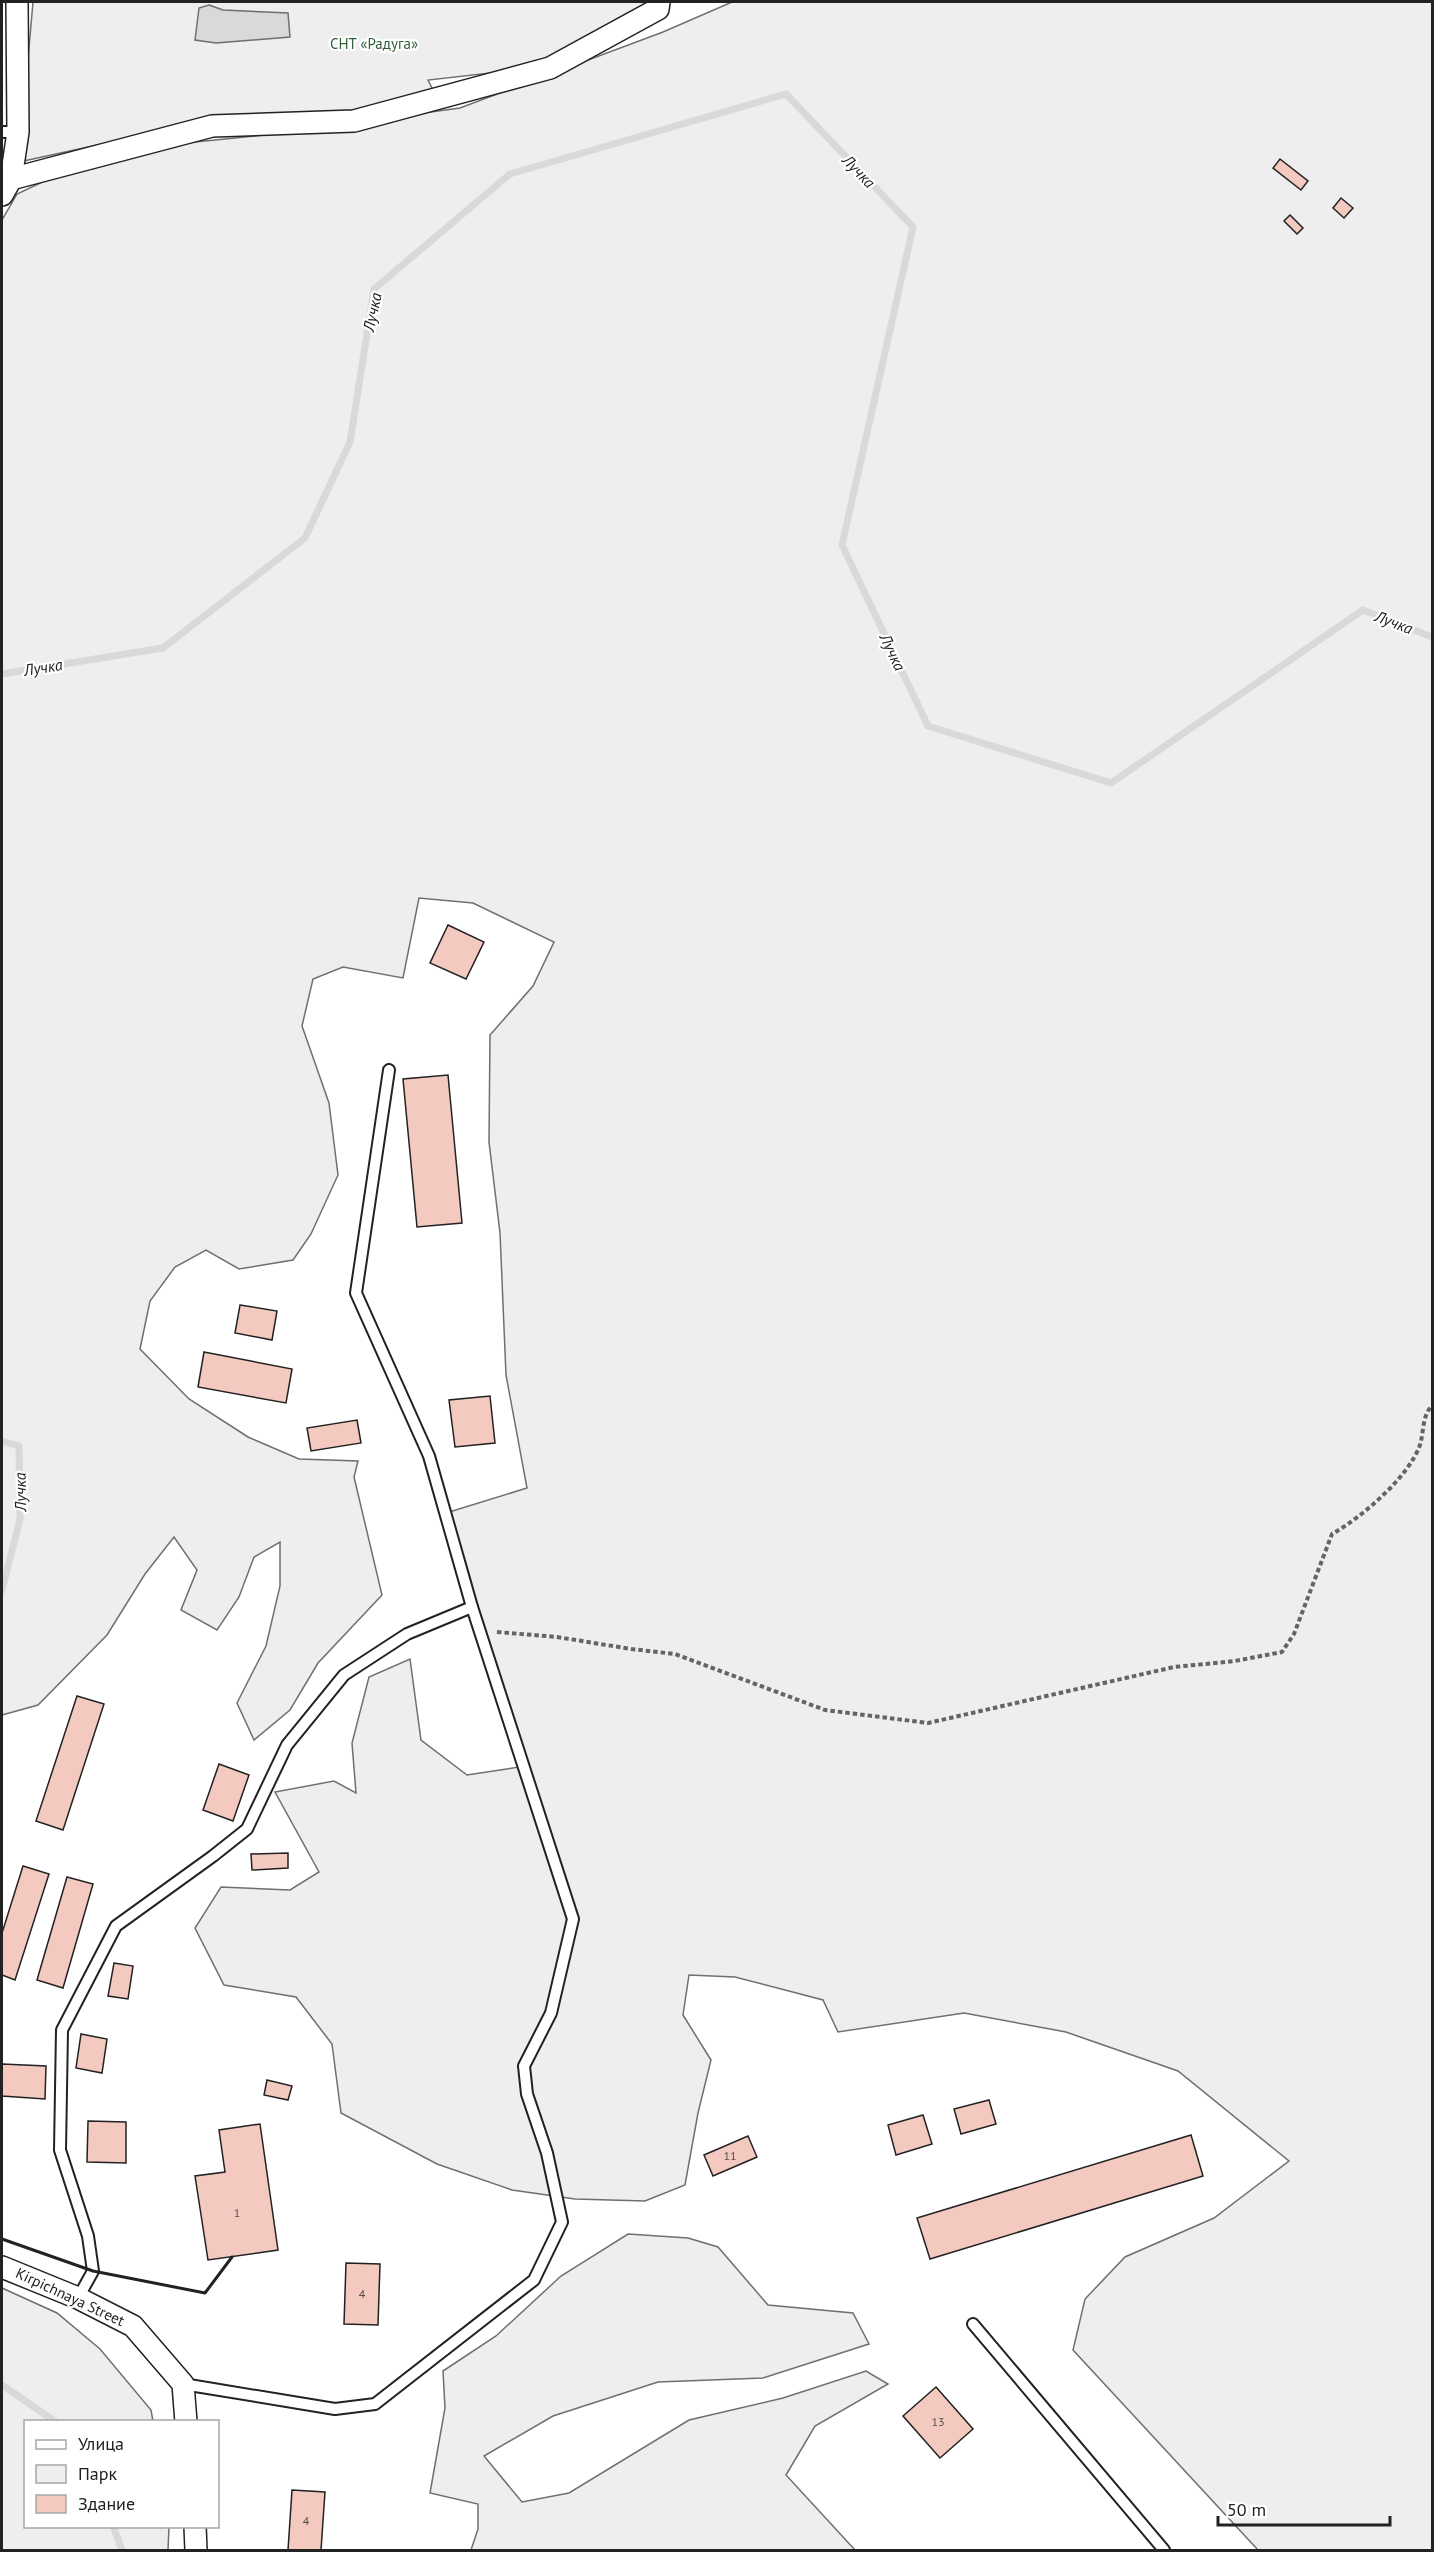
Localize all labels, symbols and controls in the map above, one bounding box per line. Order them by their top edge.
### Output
park label: СНТ «Радуга» [330,34,418,53]
water label: Лучка [838,149,880,192]
water label: Лучка [358,291,386,334]
water label: Лучка [1371,605,1416,638]
water label: Лучка [875,629,910,674]
water label: Лучка [21,654,64,680]
water label: Лучка [10,1472,30,1513]
house number: 11 [723,2148,737,2163]
house number: 1 [234,2205,240,2220]
street label: Kirpichnaya Street [13,2263,128,2330]
house number: 4 [359,2286,366,2301]
house number: 13 [931,2414,945,2429]
legend [24,2420,219,2528]
text: Улица [78,2432,124,2455]
text: Парк [78,2462,118,2485]
scale bar [1218,2489,1390,2527]
text: Здание [78,2492,135,2515]
text: 50 m [1227,2498,1266,2521]
house number: 4 [303,2513,310,2528]

